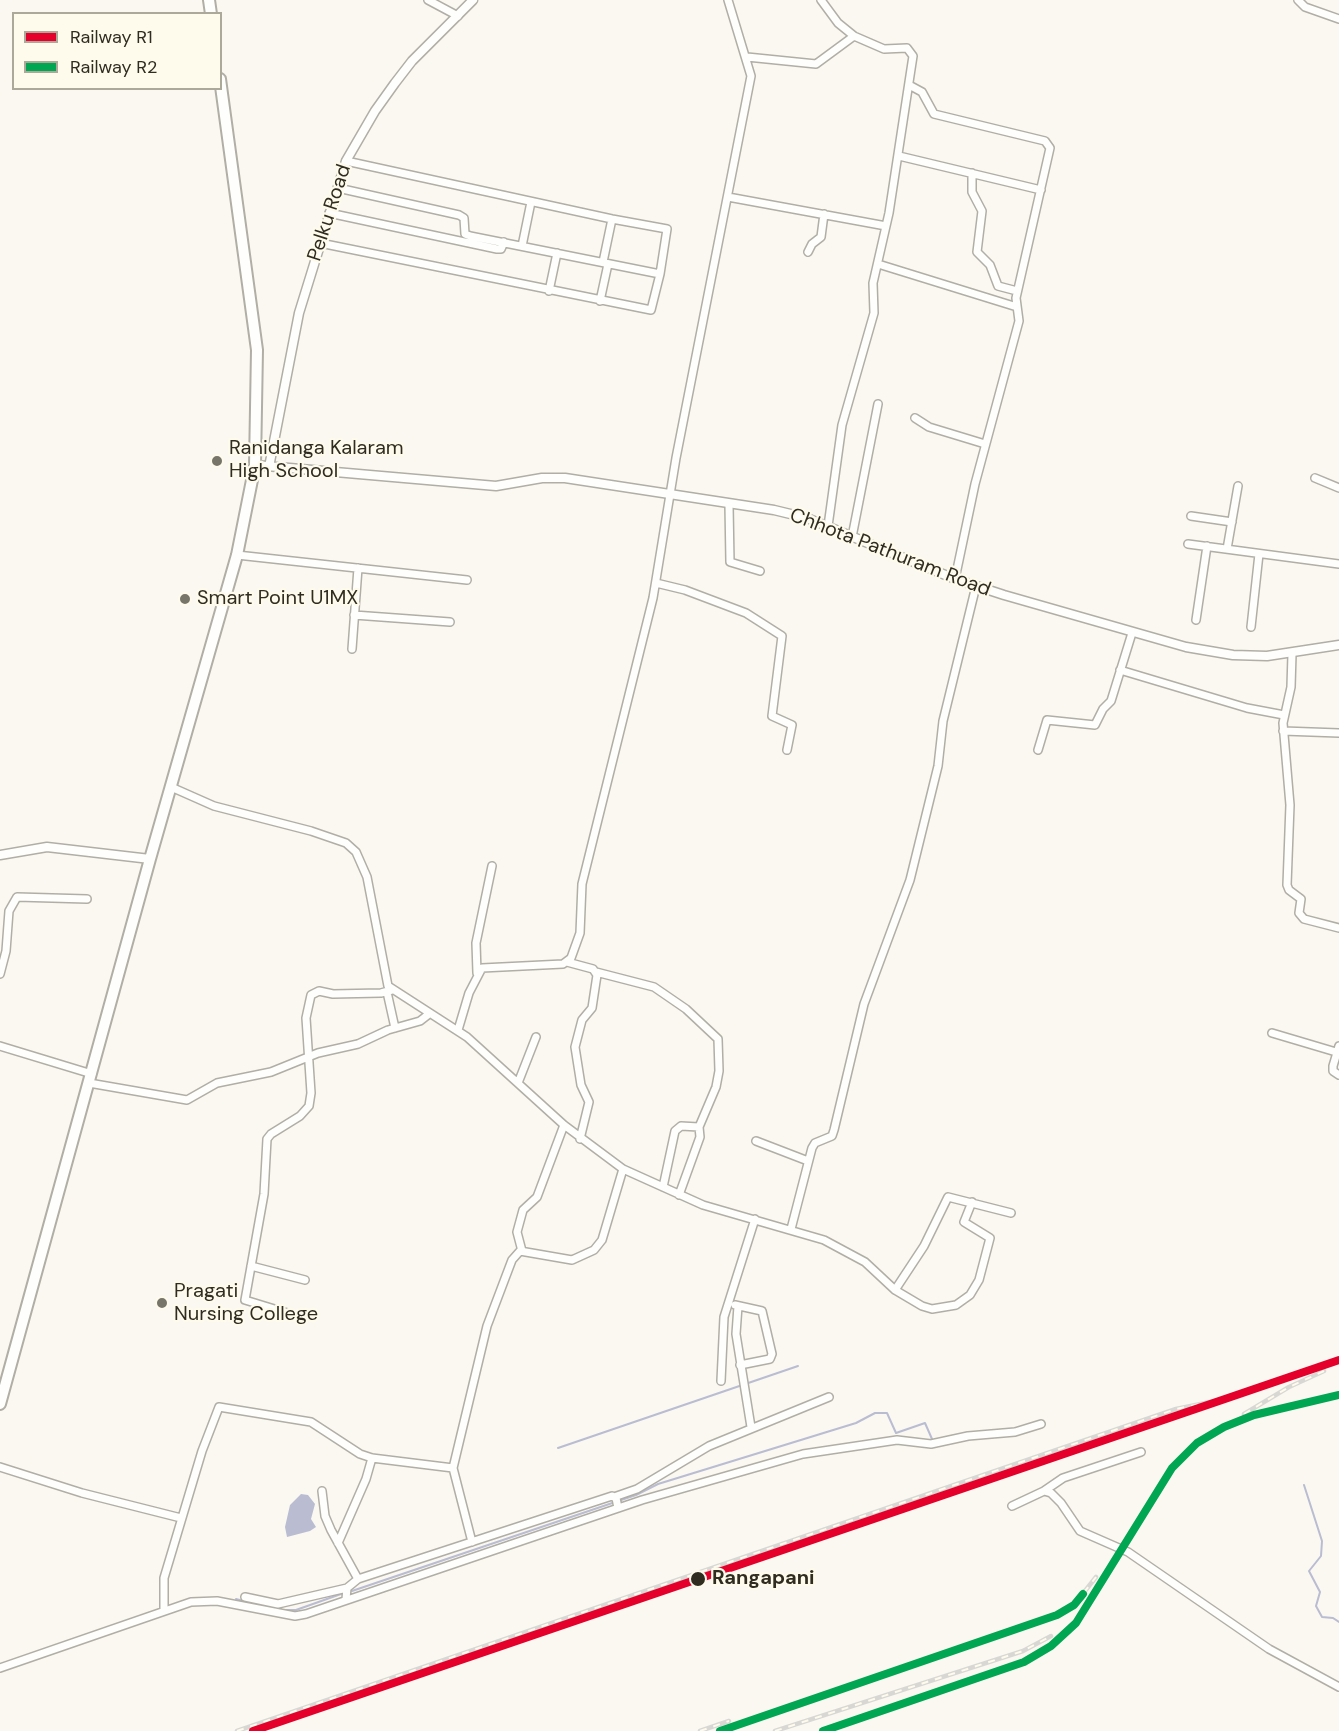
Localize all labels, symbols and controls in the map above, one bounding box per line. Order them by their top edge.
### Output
legend [12,12,222,90]
text: Railway R1 [70,25,153,49]
text: Railway R2 [70,55,157,79]
street label: Pelku Road [303,162,357,264]
place label: Ranidanga Kalaram High School [229,437,404,484]
marker: Ranidanga Kalaram High School [210,454,224,468]
street label: Chhota Pathuram Road [786,504,994,602]
place label: Smart Point U1MX [197,587,358,611]
marker: Smart Point U1MX [178,592,192,606]
place label: Pragati Nursing College [174,1280,318,1327]
marker: Pragati Nursing College [155,1296,169,1310]
place label: Rangapani [712,1567,815,1591]
marker: Rangapani [689,1570,707,1588]

